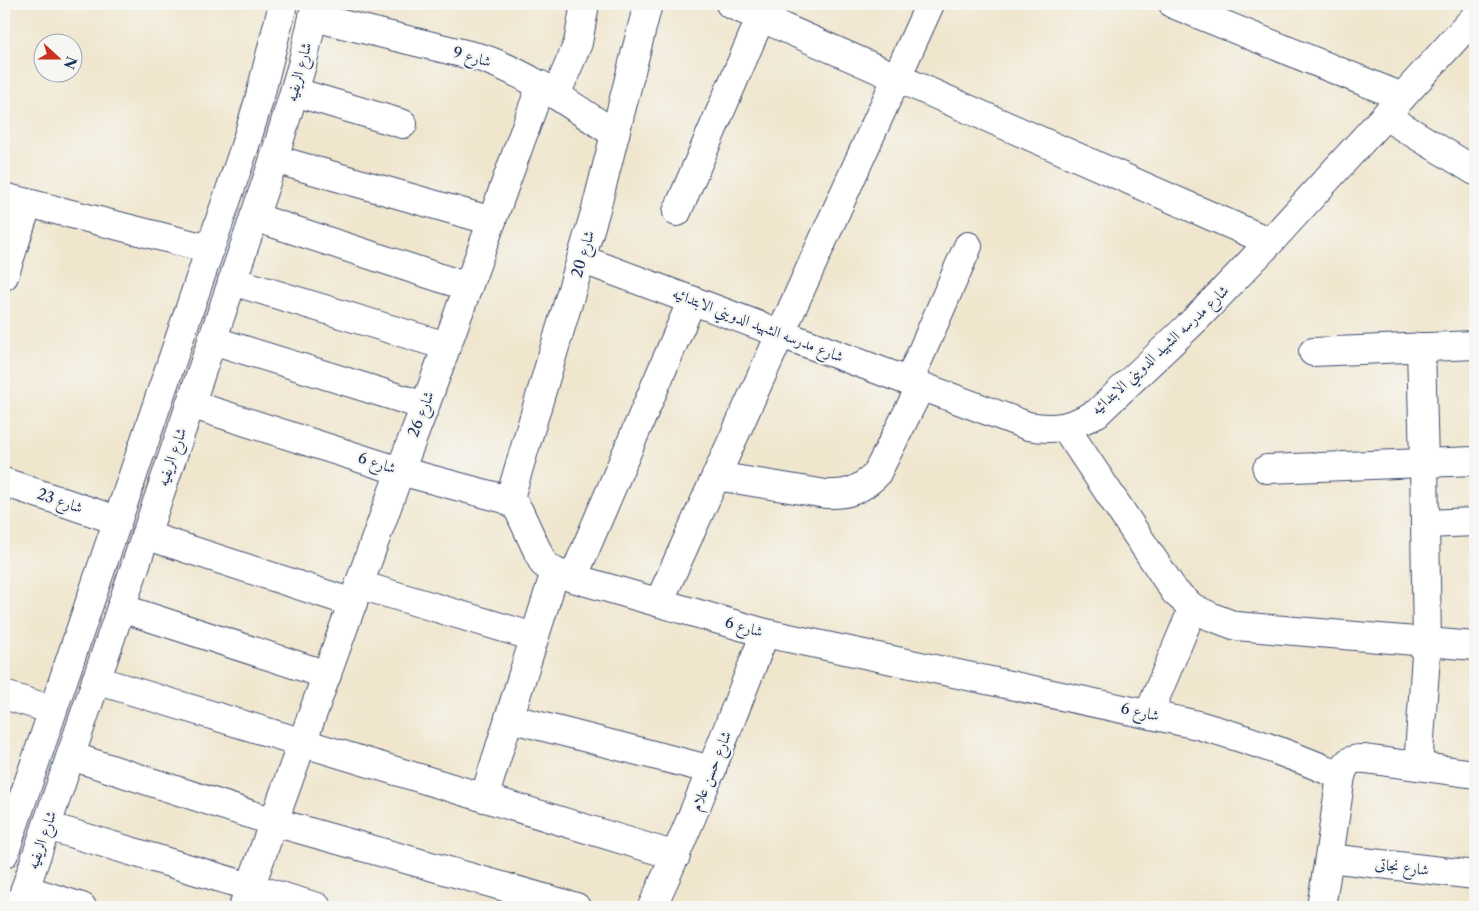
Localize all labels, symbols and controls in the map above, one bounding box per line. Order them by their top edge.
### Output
north arrow [32,32,82,82]
street label: شارع الريفيه [281,40,319,105]
street label: شارع 9 [450,42,493,75]
text: N [60,54,81,72]
street label: شارع 20 [567,228,602,281]
street label: شارع مدرسه الشهيد الدويني الابتدائيه [1087,281,1236,422]
street label: شارع مدرسه الشهيد الدويني الابتدائيه [668,283,846,371]
street label: شارع 26 [403,388,442,441]
street label: شارع الريفيه [153,425,194,490]
street label: شارع 6 [355,447,399,481]
street label: شارع 23 [34,484,85,521]
street label: شارع 6 [722,612,765,645]
street label: شارع 6 [1118,698,1161,729]
street label: شارع حسن علام [686,728,739,815]
street label: شارع الريفيه [23,808,64,873]
street label: شارع نجاتى [1374,854,1430,883]

